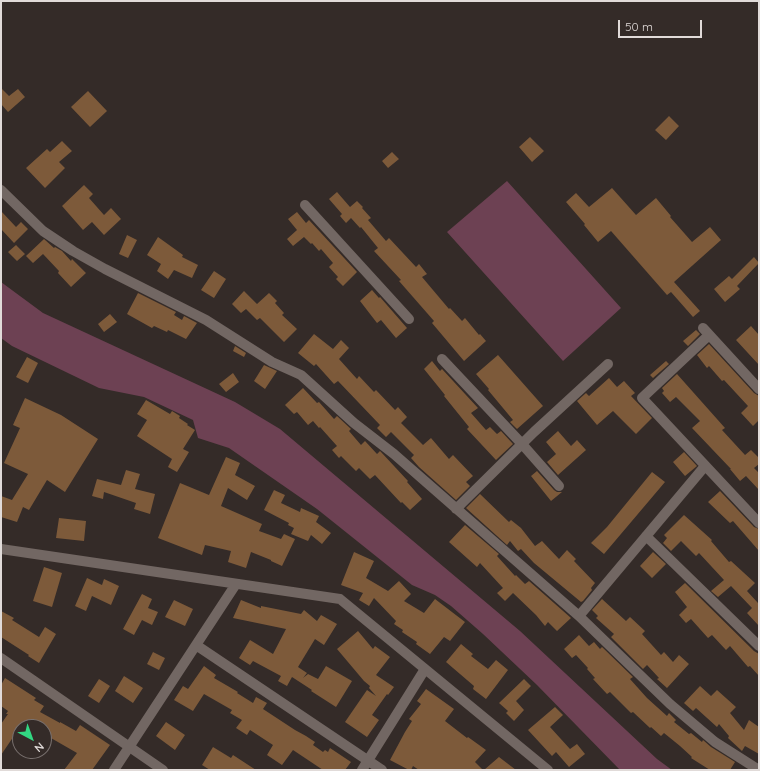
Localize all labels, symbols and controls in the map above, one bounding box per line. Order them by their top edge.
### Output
scale bar [620,12,704,38]
text: 50 m [625,19,653,34]
north arrow [12,719,52,759]
text: N [32,739,47,755]

